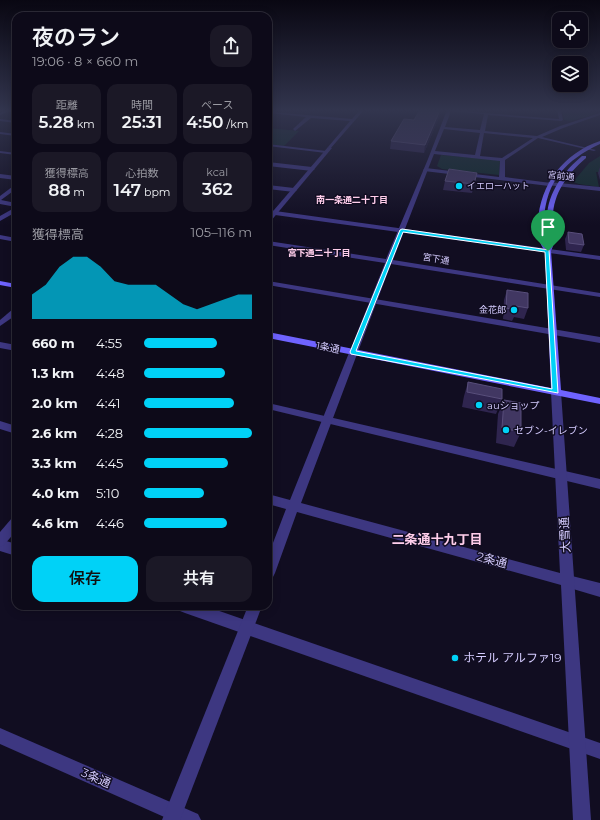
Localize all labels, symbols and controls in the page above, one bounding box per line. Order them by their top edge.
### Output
map controls [552,12,588,92]
button: locate [552,12,588,48]
text: 夜のラン [32,24,120,51]
button: share [210,25,252,67]
text: 19:06 · 8 × 660 m [32,53,138,69]
button: layers [552,56,588,92]
text: 距離 [56,98,78,112]
text: 時間 [131,98,153,112]
text: ペース [201,98,234,112]
text: 5.28 [39,112,74,132]
text: 25:31 [122,112,162,132]
text: 4:50 [186,112,224,132]
text: km [74,117,95,131]
text: /km [224,117,248,131]
text: kcal [206,165,228,179]
text: 獲得標高 [45,166,89,180]
text: 心拍数 [125,166,158,180]
street label: 宮前通 [547,169,575,182]
text: 362 [202,179,233,199]
text: 88 [48,180,70,200]
text: 147 [113,180,141,200]
place label: イエローハット [467,180,530,191]
marker: イエローハット [454,181,464,191]
text: m [70,185,85,199]
text: bpm [141,185,171,199]
district label: 南一条通二十丁目 [316,194,388,205]
pin [531,210,565,251]
icon: arrive [537,216,559,238]
text: 105–116 m [191,224,252,240]
text: 獲得標高 [32,226,84,242]
district label: 宮下通二十丁目 [287,247,351,258]
street label: 宮下通 [422,251,450,266]
place label: 金花郎 [479,304,506,315]
marker: 金花郎 [509,305,519,315]
text: 660 m [32,335,75,351]
text: 4:55 [96,335,122,351]
street label: 1条通 [315,339,341,356]
text: 1.3 km [32,365,74,381]
text: 4:48 [96,365,124,381]
text: 2.0 km [32,395,78,411]
text: 4:41 [96,395,120,411]
place label: auショップ [487,399,540,412]
marker: auショップ [474,400,484,410]
place label: セブン-イレブン [514,424,588,437]
text: 2.6 km [32,425,77,441]
text: 4:28 [96,425,123,441]
marker: セブン-イレブン [501,425,511,435]
text: 3.3 km [32,455,77,471]
text: 4:45 [96,455,123,471]
text: 4.0 km [32,485,79,501]
text: 5:10 [96,485,119,501]
text: 4.6 km [32,515,79,531]
text: 4:46 [96,515,124,531]
street label: 大雪通 [556,517,573,553]
district label: 二条通十九丁目 [391,531,483,547]
street label: 2条通 [475,548,509,571]
button: 保存 [32,556,138,602]
button: 共有 [146,556,252,602]
place label: ホテル アルファ19 [463,650,562,665]
marker: ホテル アルファ19 [450,653,460,663]
street label: 3条通 [79,764,113,791]

